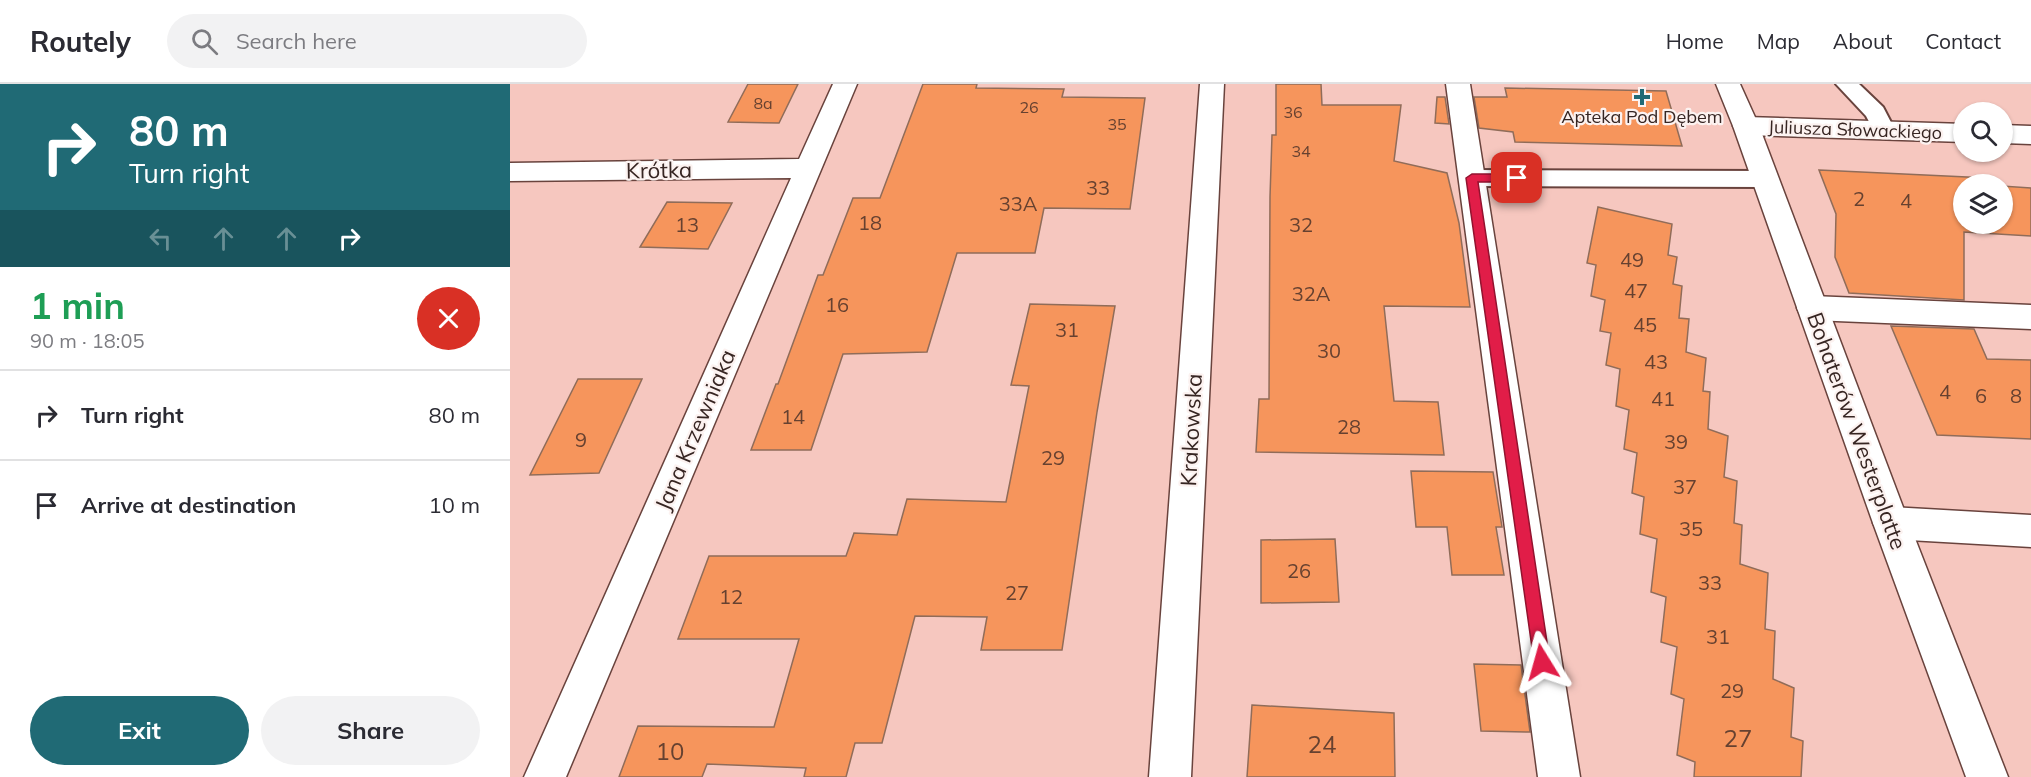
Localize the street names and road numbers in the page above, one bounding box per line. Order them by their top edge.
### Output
street label: Juliusza Słowackiego [1768,115,1942,144]
street label: Krótka [626,155,692,185]
street label: Bohaterów Westerplatte [1801,309,1913,553]
street label: Jana Krzewniaka [648,345,742,515]
street label: Krakowska [1174,373,1208,487]

